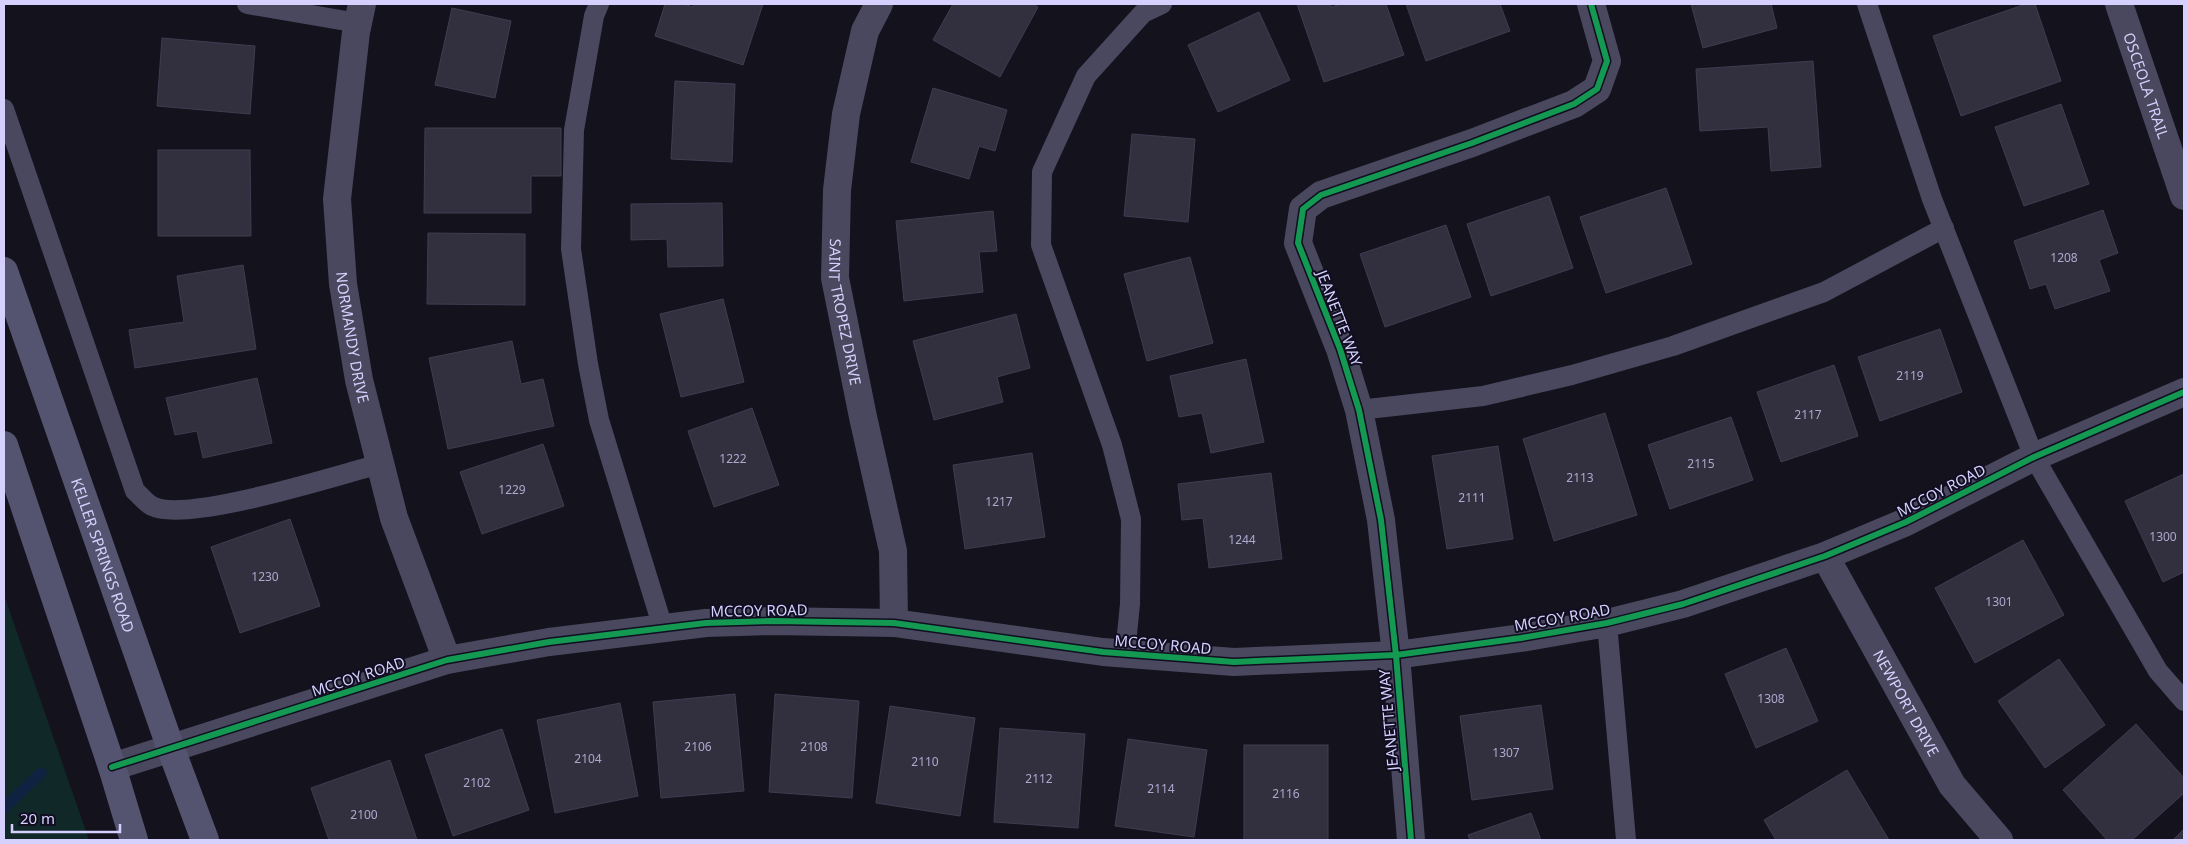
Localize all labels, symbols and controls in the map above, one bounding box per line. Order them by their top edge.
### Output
street label: OSCEOLA TRAIL [2119,30,2174,141]
street label: SAINT TROPEZ DRIVE [825,238,866,387]
house number: 1208 [2050,249,2078,266]
street label: JEANETTE WAY [1312,265,1368,369]
street label: NORMANDY DRIVE [332,271,374,405]
house number: 2119 [1896,367,1924,384]
house number: 2117 [1794,406,1822,423]
house number: 1222 [719,450,747,467]
house number: 2115 [1687,455,1715,472]
street label: MCCOY ROAD [1893,459,1989,521]
house number: 2113 [1566,469,1594,486]
street label: KELLER SPRINGS ROAD [67,475,140,635]
house number: 1229 [498,481,526,498]
house number: 2111 [1458,489,1486,506]
house number: 1217 [985,493,1013,510]
house number: 1300 [2149,528,2177,545]
house number: 1244 [1228,531,1256,548]
house number: 1230 [251,568,279,585]
house number: 1301 [1985,593,2013,610]
street label: MCCOY ROAD [710,599,808,621]
street label: MCCOY ROAD [1512,599,1612,635]
street label: MCCOY ROAD [1114,630,1212,658]
street label: NEWPORT DRIVE [1869,646,1944,760]
street label: MCCOY ROAD [309,651,407,701]
street label: JEANETTE WAY [1374,668,1403,773]
house number: 1308 [1757,690,1785,707]
house number: 2106 [684,738,712,755]
house number: 2108 [800,738,828,755]
house number: 1307 [1492,744,1520,761]
house number: 2104 [574,750,602,767]
house number: 2110 [911,753,939,770]
house number: 2112 [1025,770,1053,787]
house number: 2102 [463,774,491,791]
house number: 2114 [1147,780,1175,797]
house number: 2116 [1272,785,1300,802]
scale bar [12,802,120,834]
house number: 2100 [350,806,378,823]
text: 20 m [20,808,55,828]

